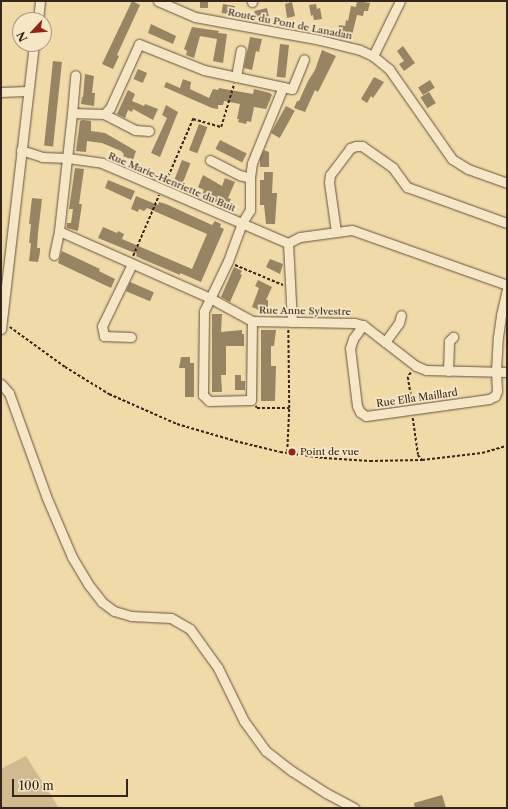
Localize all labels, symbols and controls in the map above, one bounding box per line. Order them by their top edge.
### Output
street label: Route du Pont de Lanadan [227,6,353,42]
north arrow [12,12,52,52]
text: N [14,29,31,44]
street label: Rue Marie-Henriette du Buit [106,150,238,214]
street label: Rue Anne Sylvestre [259,304,351,318]
street label: Rue Ella Maillard [375,386,459,410]
place label: Point de vue [300,446,360,458]
marker: Point de vue [287,447,297,457]
scale bar [14,771,130,797]
text: 100 m [19,778,54,793]

